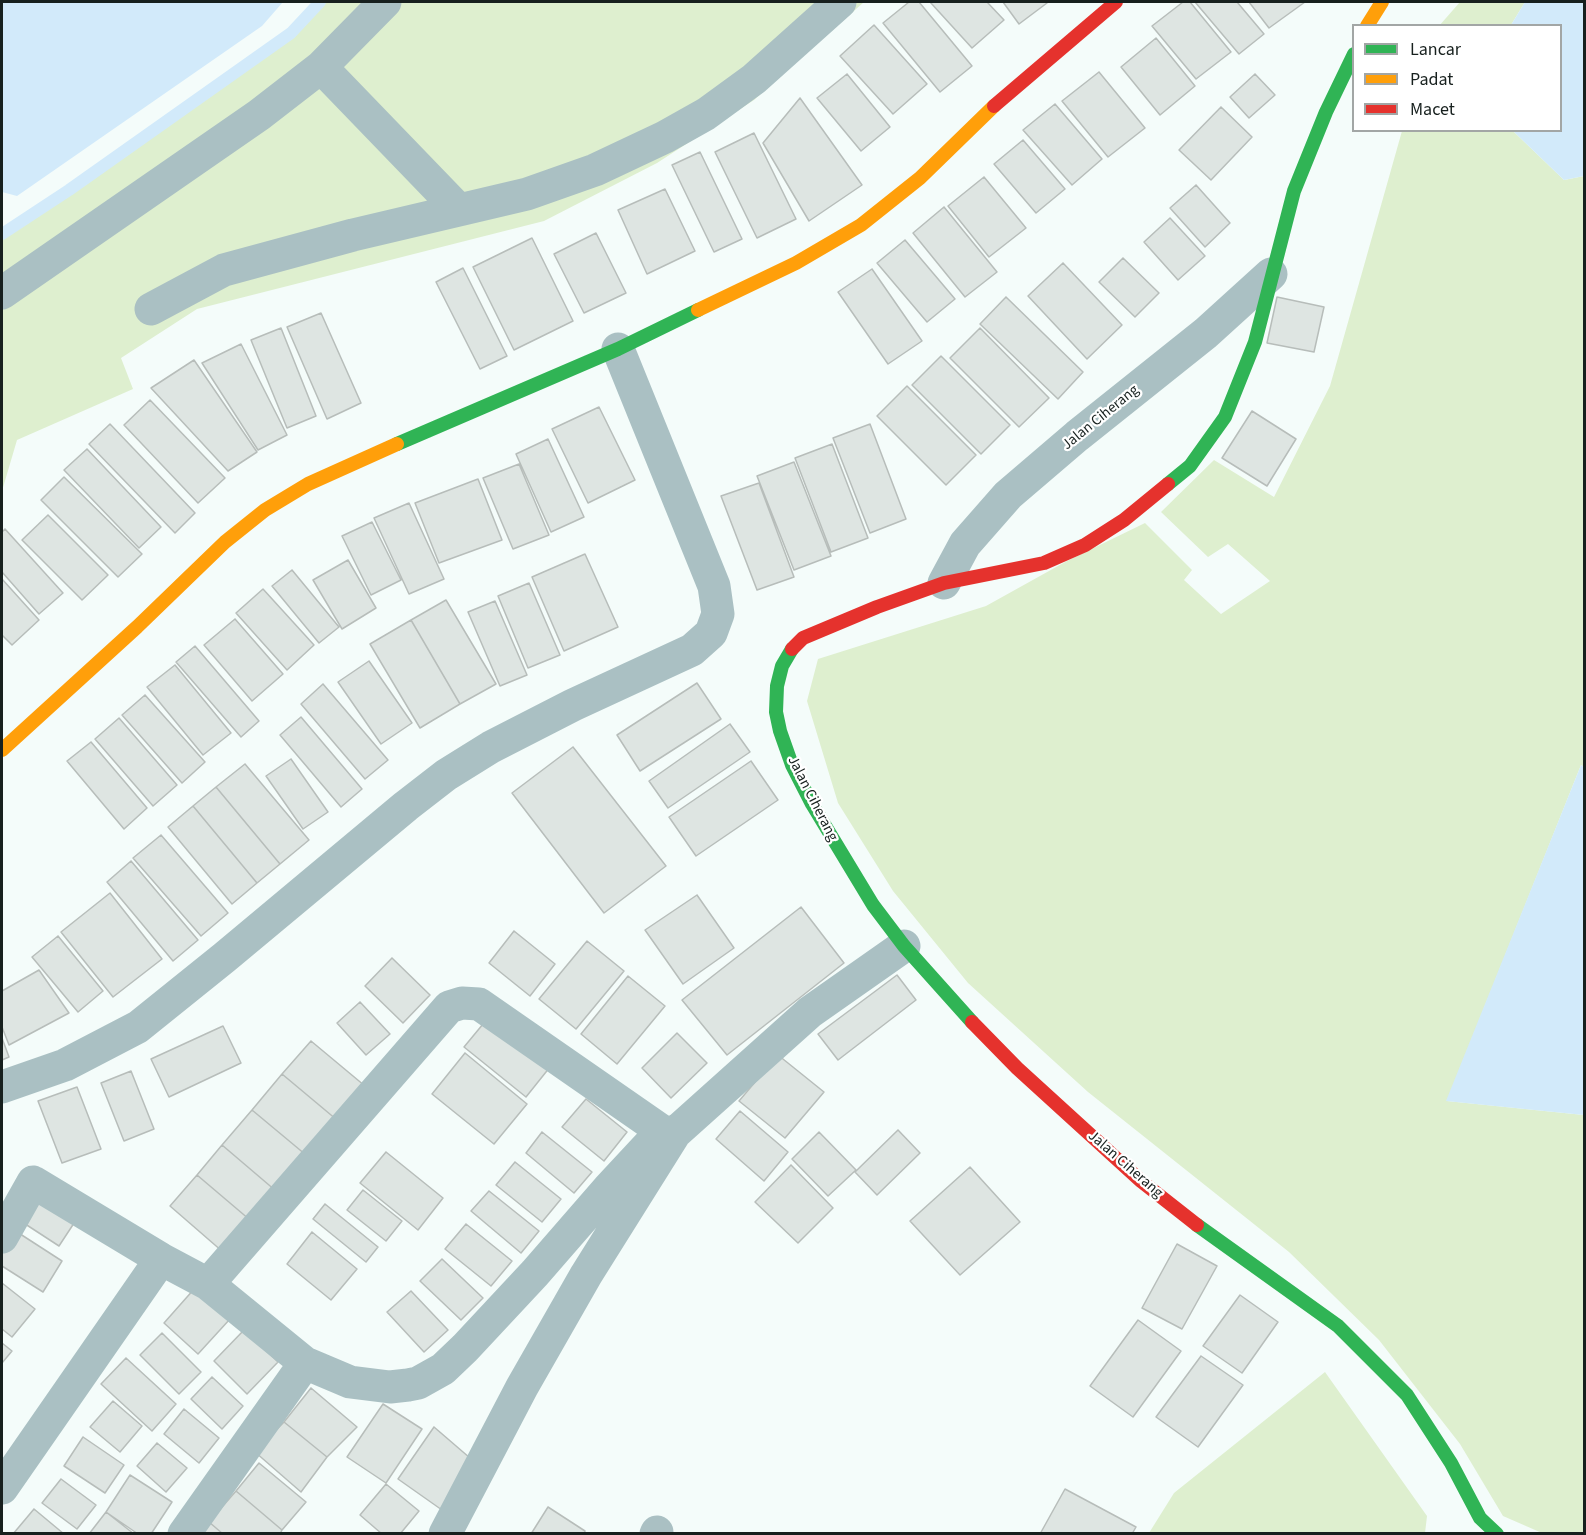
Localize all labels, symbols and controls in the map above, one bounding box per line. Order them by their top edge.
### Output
legend [1352,24,1562,132]
text: Lancar [1410,37,1461,62]
text: Padat [1410,67,1453,92]
text: Macet [1410,97,1455,122]
street label: Jalan Ciherang [1059,382,1143,454]
street label: Jalan Ciherang [783,753,841,845]
street label: Jalan Ciherang [1084,1128,1166,1202]

